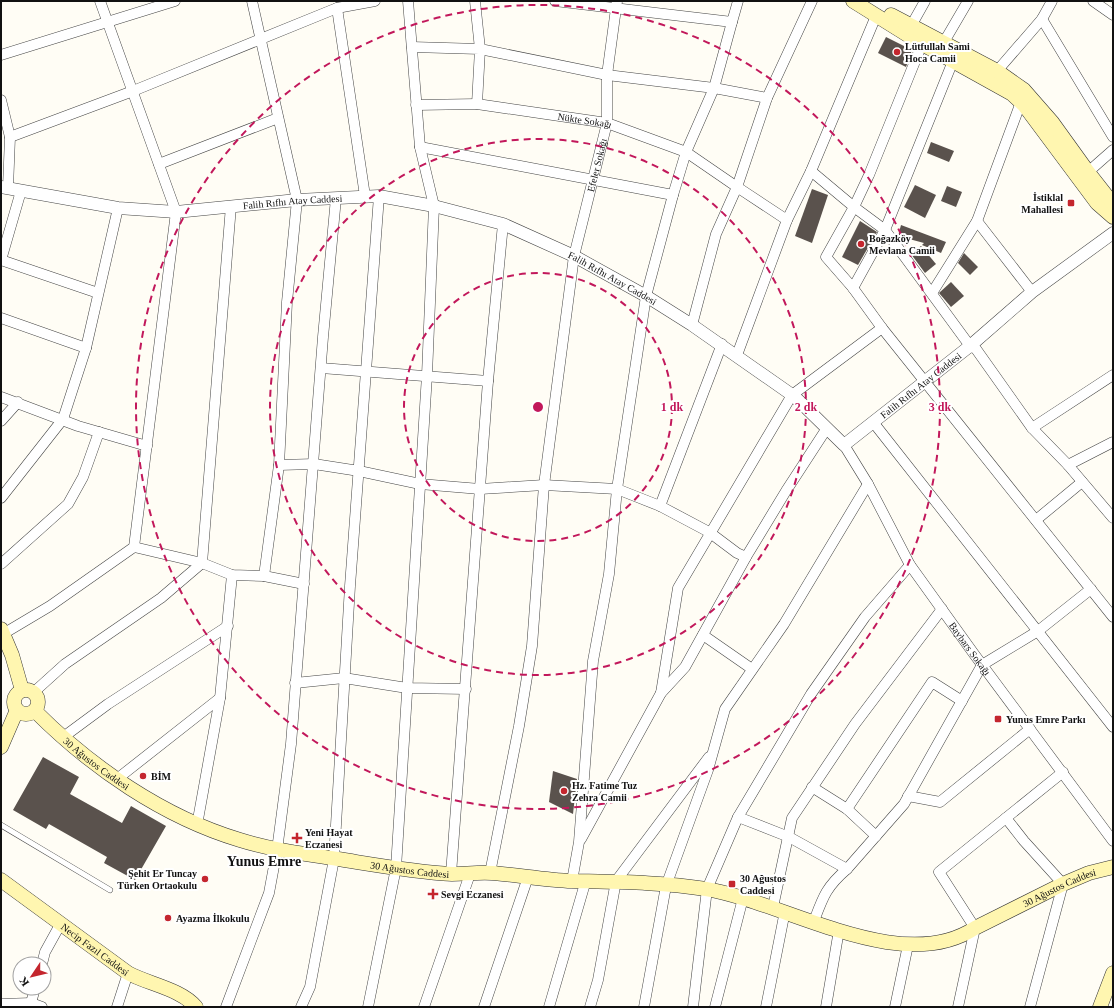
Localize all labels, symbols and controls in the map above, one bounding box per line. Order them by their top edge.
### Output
place label: Lütfullah Sami Hoca Camii [905,41,970,64]
marker: Lütfullah Sami Hoca Camii [892,47,902,57]
street label: Nükte Sokağı [557,110,614,130]
street label: Efeler Sokağı [585,137,609,193]
street label: Falih Rıfhı Atay Caddesi [242,192,343,211]
place label: İstiklal Mahallesi [1021,192,1063,215]
marker: İstiklal Mahallesi [1066,198,1076,208]
place label: Boğazköy Mevlana Camii [869,233,935,256]
marker: Boğazköy Mevlana Camii [856,239,866,249]
street label: Falih Rıfhı Atay Caddesi [567,249,659,307]
street label: Falih Rıfhı Atay Caddesi [878,350,963,420]
centre of rings [531,400,545,414]
text: 1 dk [661,400,683,414]
text: 2 dk [795,400,817,414]
text: 3 dk [929,400,951,414]
street label: Baybars Sokağı [947,620,993,677]
marker: Yunus Emre Parkı [993,714,1003,724]
place label: Yunus Emre Parkı [1006,714,1086,725]
street label: 30 Ağustos Caddesi [61,735,132,792]
marker: BİM [138,771,148,781]
place label: BİM [151,771,172,782]
place label: Hz. Fatime Tuz Zehra Camii [572,780,638,803]
marker: Hz. Fatime Tuz Zehra Camii [559,786,569,796]
place label: Yeni Hayat Eczanesi [305,827,353,850]
marker: Yeni Hayat Eczanesi [292,833,302,843]
district label: Yunus Emre [227,854,301,869]
street label: 30 Ağustos Caddesi [369,859,450,879]
street label: 30 Ağustos Caddesi [1021,866,1097,909]
place label: Şehit Er Tuncay Türken Ortaokulu [117,868,197,891]
place label: 30 Ağustos Caddesi [740,873,786,896]
marker: Şehit Er Tuncay Türken Ortaokulu [200,874,210,884]
marker: 30 Ağustos Caddesi [727,879,737,889]
marker: Sevgi Eczanesi [428,889,438,899]
place label: Sevgi Eczanesi [441,889,504,900]
marker: Ayazma İlkokulu [163,913,173,923]
place label: Ayazma İlkokulu [176,913,250,924]
street label: Necip Fazıl Caddesi [59,921,132,978]
north arrow [12,956,52,996]
text: K [16,974,31,989]

